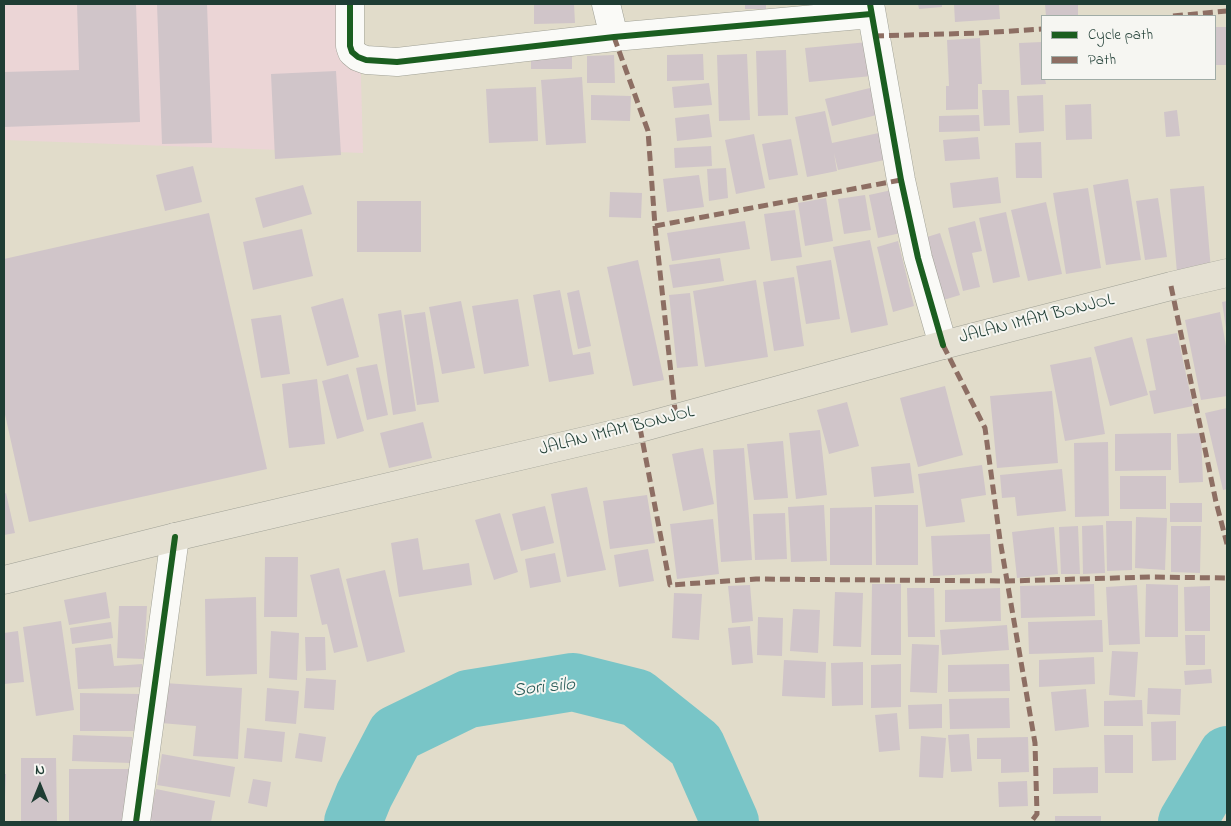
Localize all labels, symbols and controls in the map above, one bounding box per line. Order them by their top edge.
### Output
legend [1041,15,1216,80]
text: Cycle path [1088,24,1153,46]
text: Path [1088,49,1116,71]
street label: JALAN IMAM BONJOL [957,290,1117,350]
street label: JALAN IMAM BONJOL [537,402,697,462]
water label: Sori silo [512,674,576,704]
text: N [35,760,45,781]
north arrow [15,761,65,811]

